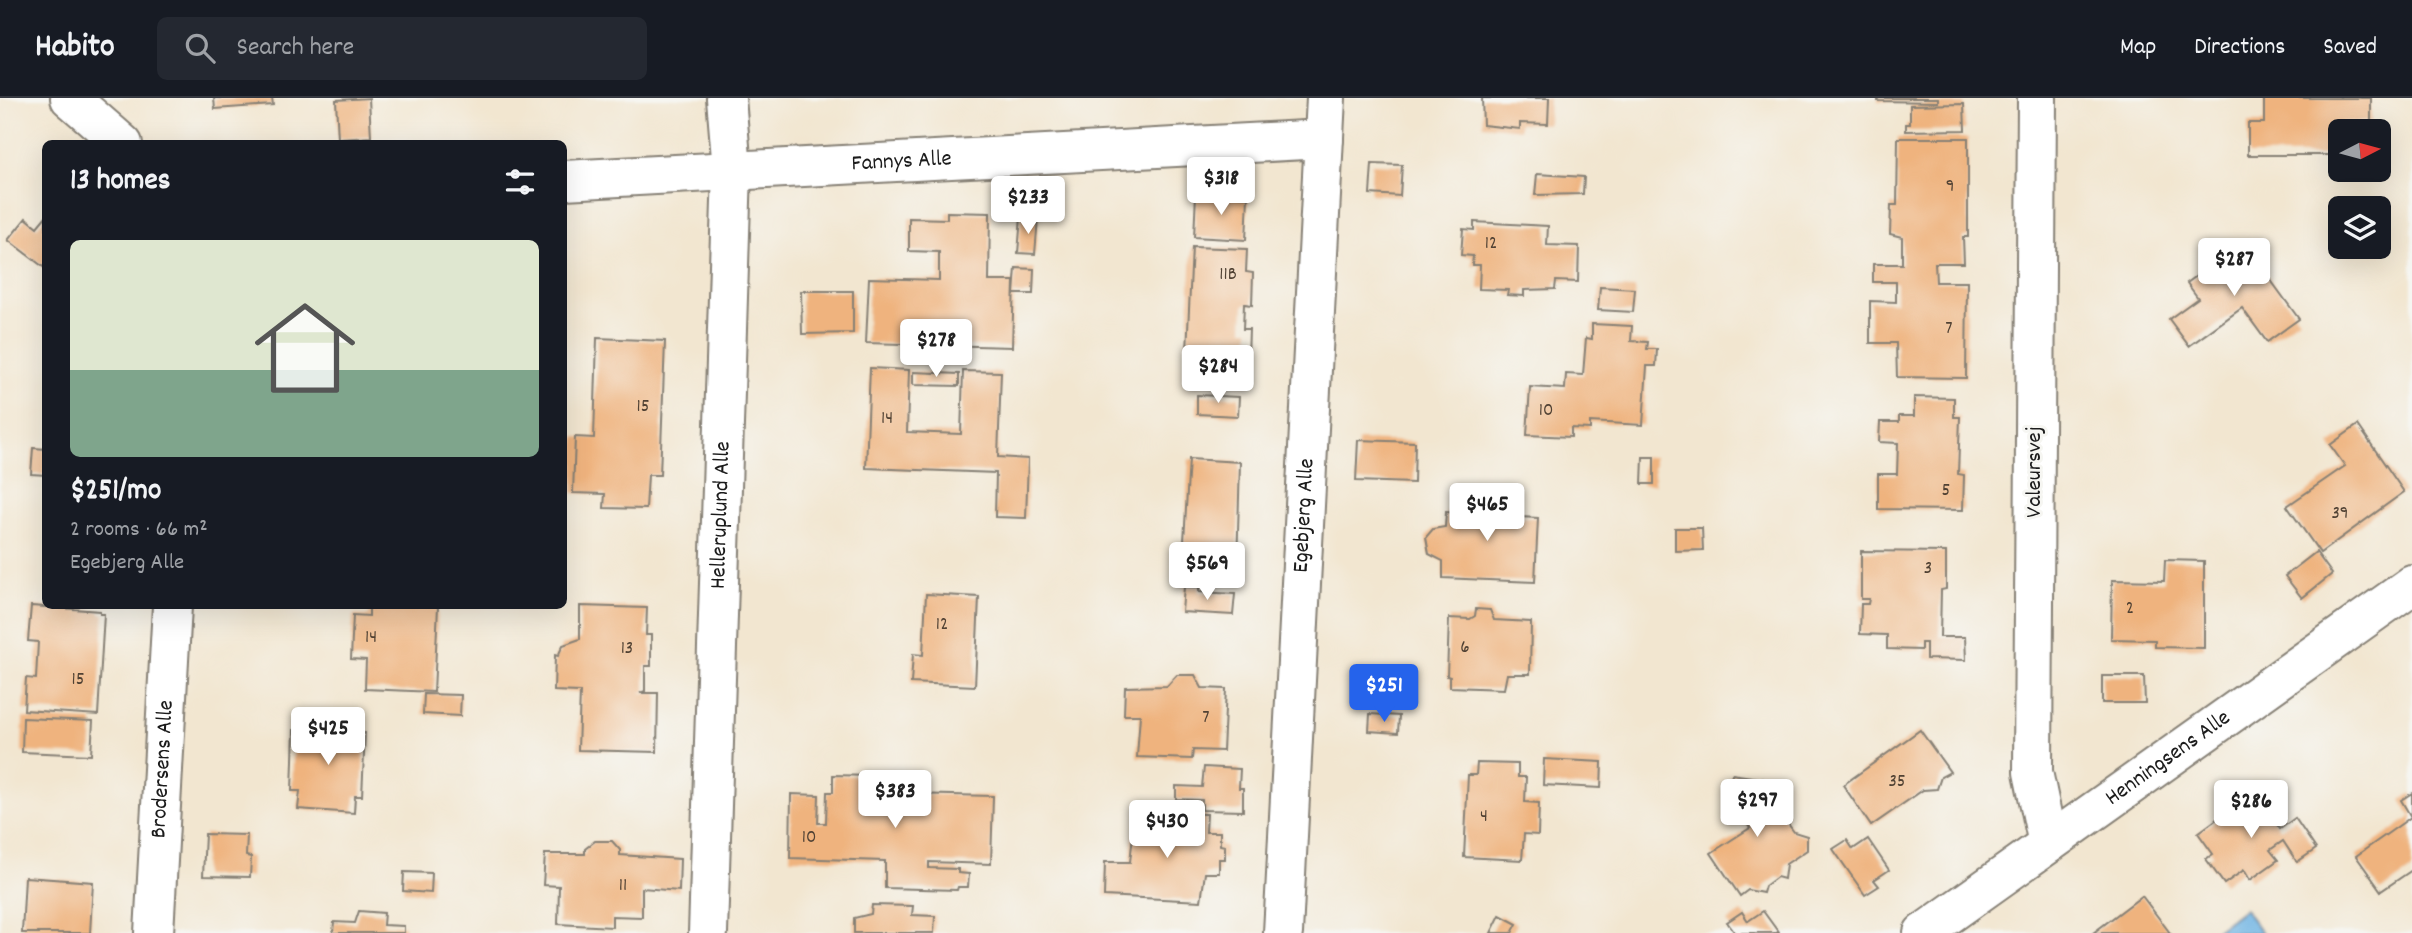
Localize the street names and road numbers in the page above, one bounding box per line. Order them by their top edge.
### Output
street label: Fannys Alle [851,143,952,181]
street label: Valeursvej [2019,426,2052,518]
street label: Helleruplund Alle [702,441,740,590]
street label: Egebjerg Alle [1285,458,1324,573]
street label: Brodersens Alle [143,699,183,839]
street label: Henningsens Alle [2099,702,2238,815]

